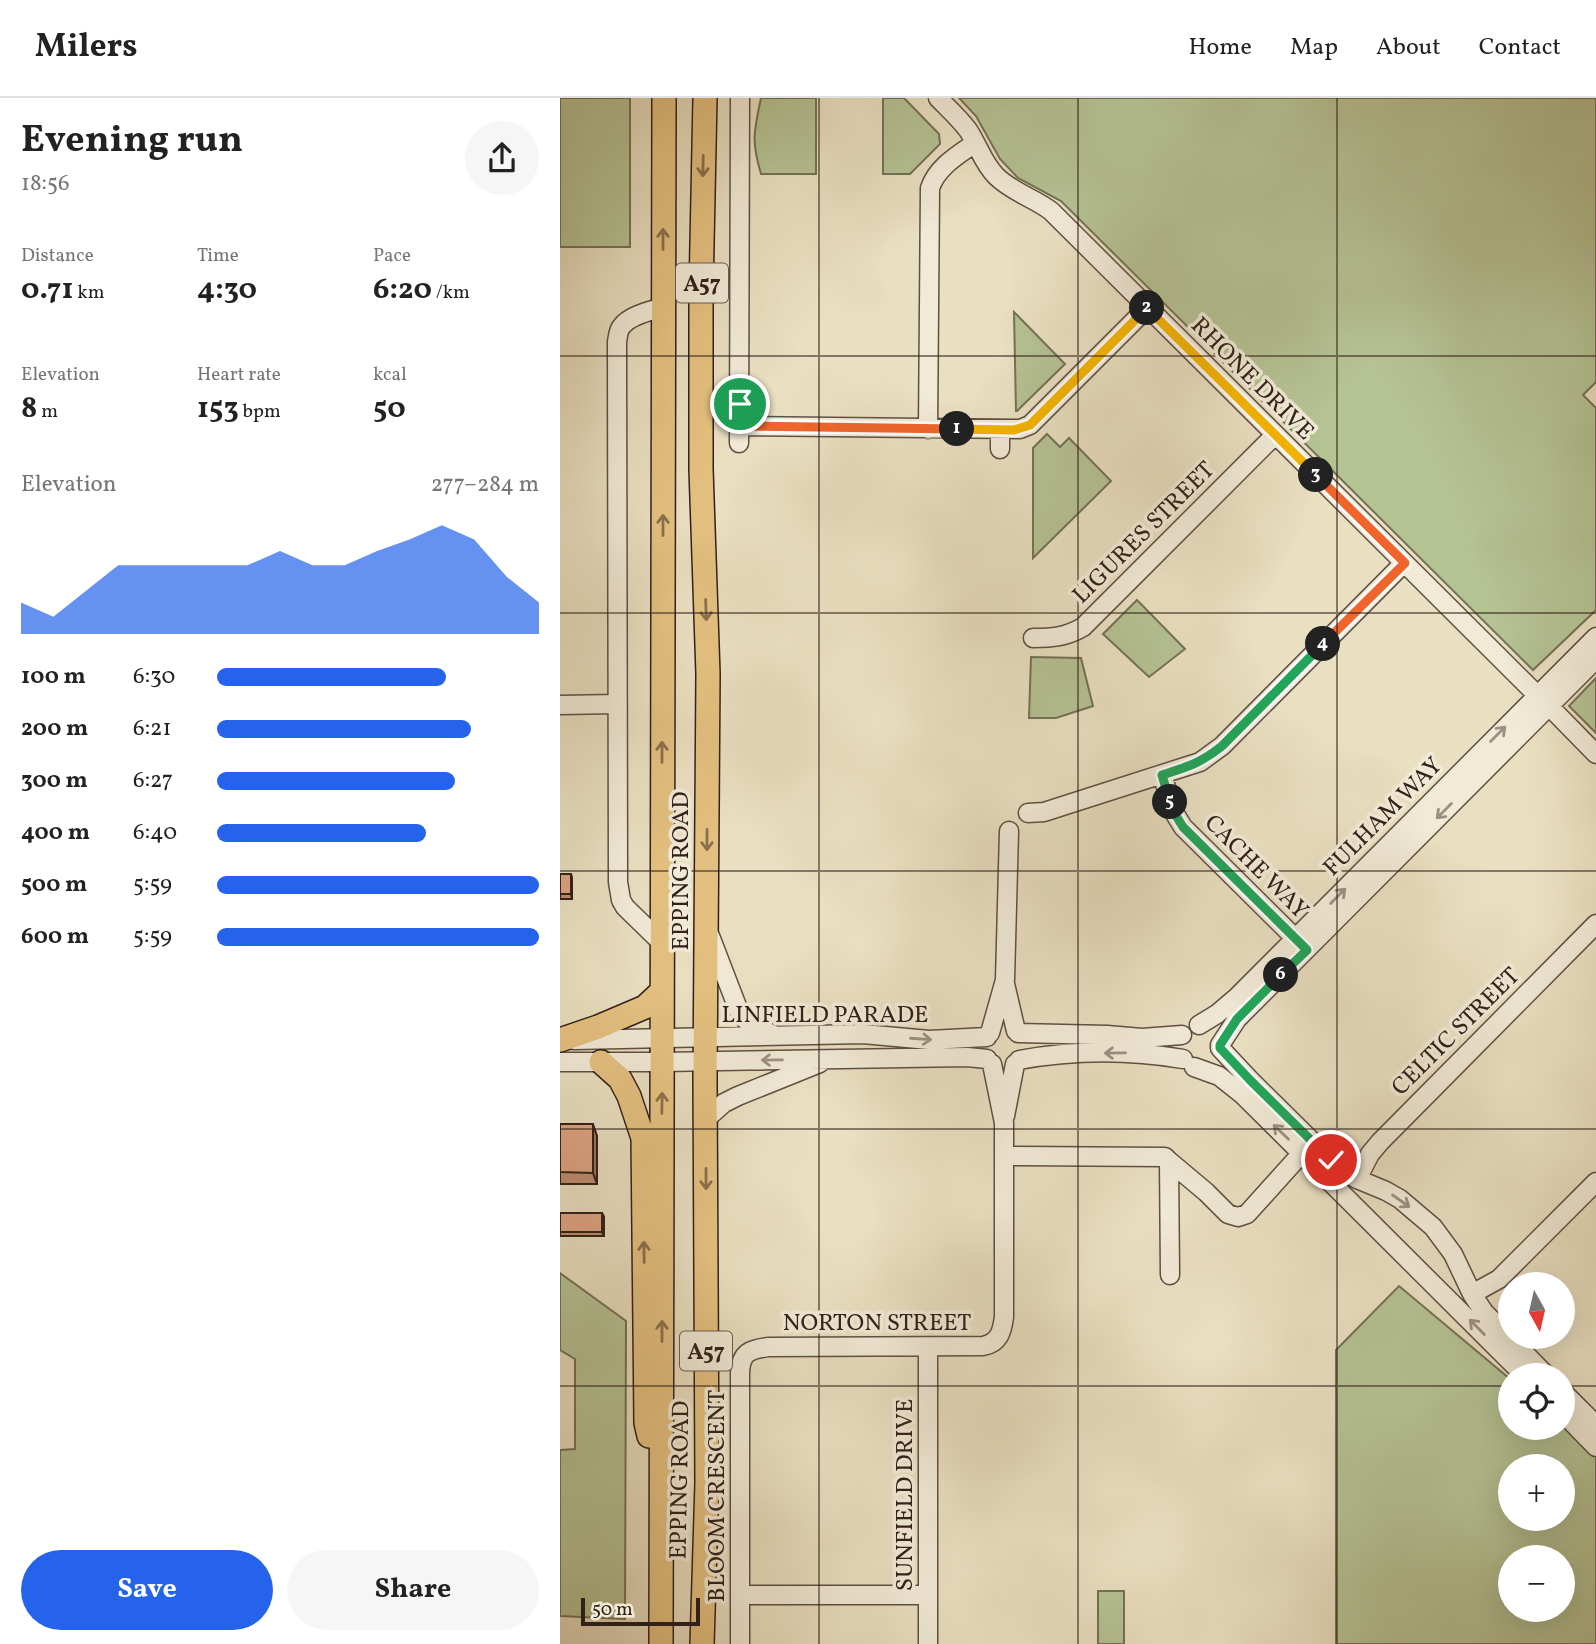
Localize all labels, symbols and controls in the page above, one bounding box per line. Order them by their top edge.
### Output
text: Milers [35,25,138,71]
text: Home [1188,31,1252,65]
text: Map [1290,31,1338,65]
text: About [1376,31,1441,65]
text: Contact [1479,31,1561,65]
text: Evening run [21,115,243,168]
button: share [465,121,539,195]
one-way arrow [697,154,710,177]
text: 18:56 [21,168,70,200]
one-way arrow [657,227,670,250]
text: Distance [21,243,94,269]
text: Time [197,243,239,269]
text: Pace [373,243,411,269]
road number: A57 [676,264,728,302]
text: 0.71 [21,269,74,311]
text: 4:30 [197,269,257,311]
text: 6:20 [373,269,432,311]
text: km [74,280,104,306]
text: /km [432,280,470,306]
pin: 2 [1130,290,1164,326]
text: 2 [1142,294,1151,320]
street label: RHONE DRIVE [1182,310,1321,449]
text: Elevation [21,362,100,388]
text: Heart rate [197,362,281,388]
text: kcal [373,362,407,388]
pin [710,374,770,434]
icon: arrive [721,385,759,423]
text: 8 [21,388,37,430]
text: 153 [197,388,239,430]
text: 50 [373,388,406,430]
text: m [37,399,58,425]
text: bpm [239,399,281,425]
pin: 1 [940,412,974,446]
text: 1 [953,415,960,441]
street label: LIGURES STREET [1066,455,1223,612]
pin: 3 [1298,458,1334,492]
text: 3 [1311,461,1320,487]
text: Elevation [21,469,117,501]
text: 277–284 m [431,469,539,501]
one-way arrow [656,514,670,537]
one-way arrow [699,599,712,622]
pin: 4 [1306,626,1340,662]
text: 4 [1317,630,1328,656]
text: 100 m [21,661,86,693]
text: 6:30 [133,661,175,693]
text: 200 m [21,713,88,745]
text: 6:21 [133,713,171,745]
one-way arrow [1490,726,1507,743]
one-way arrow [655,741,669,764]
street label: FULHAM WAY [1316,750,1451,885]
text: 300 m [21,765,88,797]
text: 6:27 [133,765,173,797]
pin: 5 [1152,784,1188,820]
text: 5 [1165,788,1174,814]
street label: EPPING ROAD [665,792,699,950]
one-way arrow [1436,803,1453,820]
street label: CACHE WAY [1196,807,1316,927]
text: 400 m [21,817,90,849]
text: 6:40 [133,817,177,849]
one-way arrow [700,828,714,851]
text: 500 m [21,869,87,901]
text: 5:59 [133,869,172,901]
one-way arrow [1329,887,1346,904]
text: 600 m [21,921,89,953]
text: 5:59 [133,921,172,953]
pin: 6 [1264,958,1298,992]
street label: CELTIC STREET [1384,960,1528,1104]
text: 6 [1275,961,1286,987]
street label: LINFIELD PARADE [722,999,928,1033]
one-way arrow [909,1032,932,1045]
one-way arrow [1104,1046,1127,1060]
one-way arrow [761,1053,784,1066]
one-way arrow [655,1092,669,1115]
one-way arrow [1273,1124,1290,1141]
pin [1301,1130,1361,1190]
icon: check [1312,1141,1350,1179]
one-way arrow [699,1167,713,1190]
one-way arrow [1391,1194,1410,1208]
one-way arrow [637,1241,651,1264]
north arrow [1498,1272,1575,1349]
map controls [1498,1272,1575,1622]
street label: NORTON STREET [783,1307,971,1341]
one-way arrow [1468,1319,1485,1336]
one-way arrow [655,1320,669,1343]
road number: A57 [680,1332,732,1370]
button: locate [1498,1363,1575,1440]
street label: BLOOM CRESCENT [701,1390,735,1602]
street label: SUNFIELD DRIVE [889,1399,923,1591]
street label: EPPING ROAD [663,1400,699,1560]
button: + [1498,1454,1575,1531]
button: − [1498,1545,1575,1622]
button: Save [21,1550,273,1630]
button: Share [287,1550,539,1630]
scale bar [581,1595,700,1627]
text: 50 m [592,1597,633,1623]

